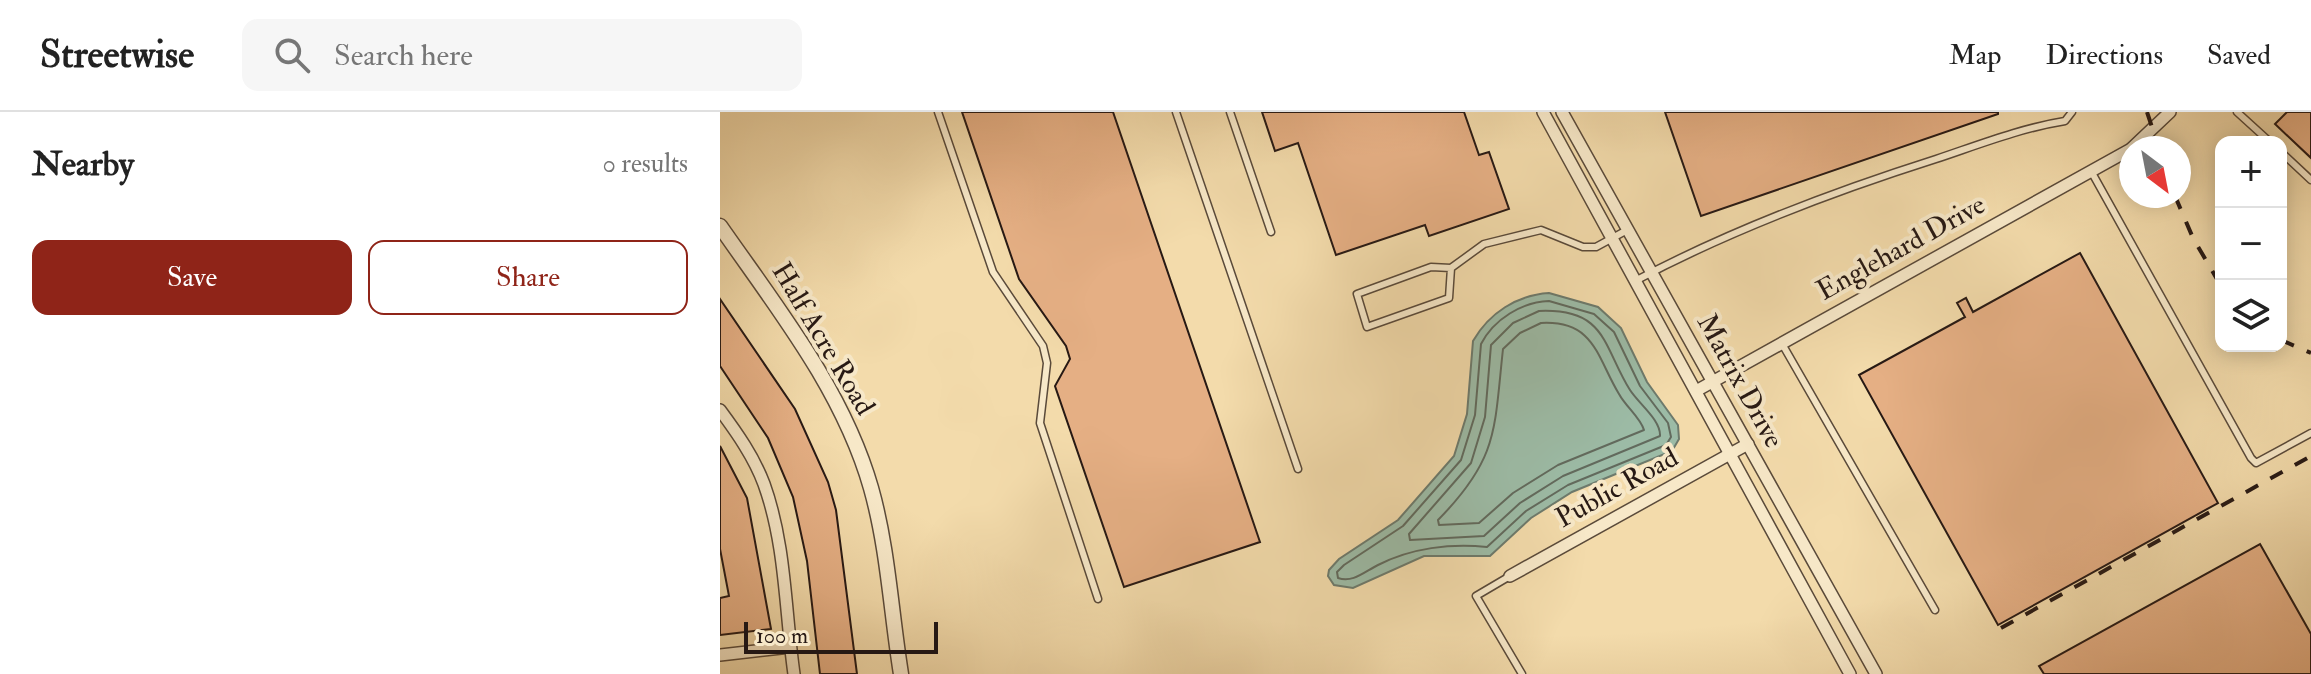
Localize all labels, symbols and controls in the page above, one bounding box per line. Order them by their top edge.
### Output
search box [242,19,802,91]
text: Streetwise [40,31,194,79]
icon: search [270,33,314,77]
text: Search here [334,37,473,74]
text: Map [1949,38,2002,73]
text: Directions [2046,38,2163,73]
text: Saved [2207,38,2271,73]
north arrow [2119,136,2191,208]
map controls [2215,136,2287,352]
button: + [2215,136,2287,208]
text: Nearby [32,143,134,186]
text: 0 results [603,148,688,180]
street label: Englehard Drive [1811,187,1992,309]
button: − [2215,208,2287,280]
button: Save [32,240,352,315]
button: Share [368,240,688,315]
street label: Half Acre Road [764,256,882,422]
button: layers [2215,280,2287,352]
street label: Matrix Drive [1689,308,1791,454]
street label: Public Road [1550,440,1685,536]
scale bar [744,618,938,654]
text: 100 m [756,622,808,650]

